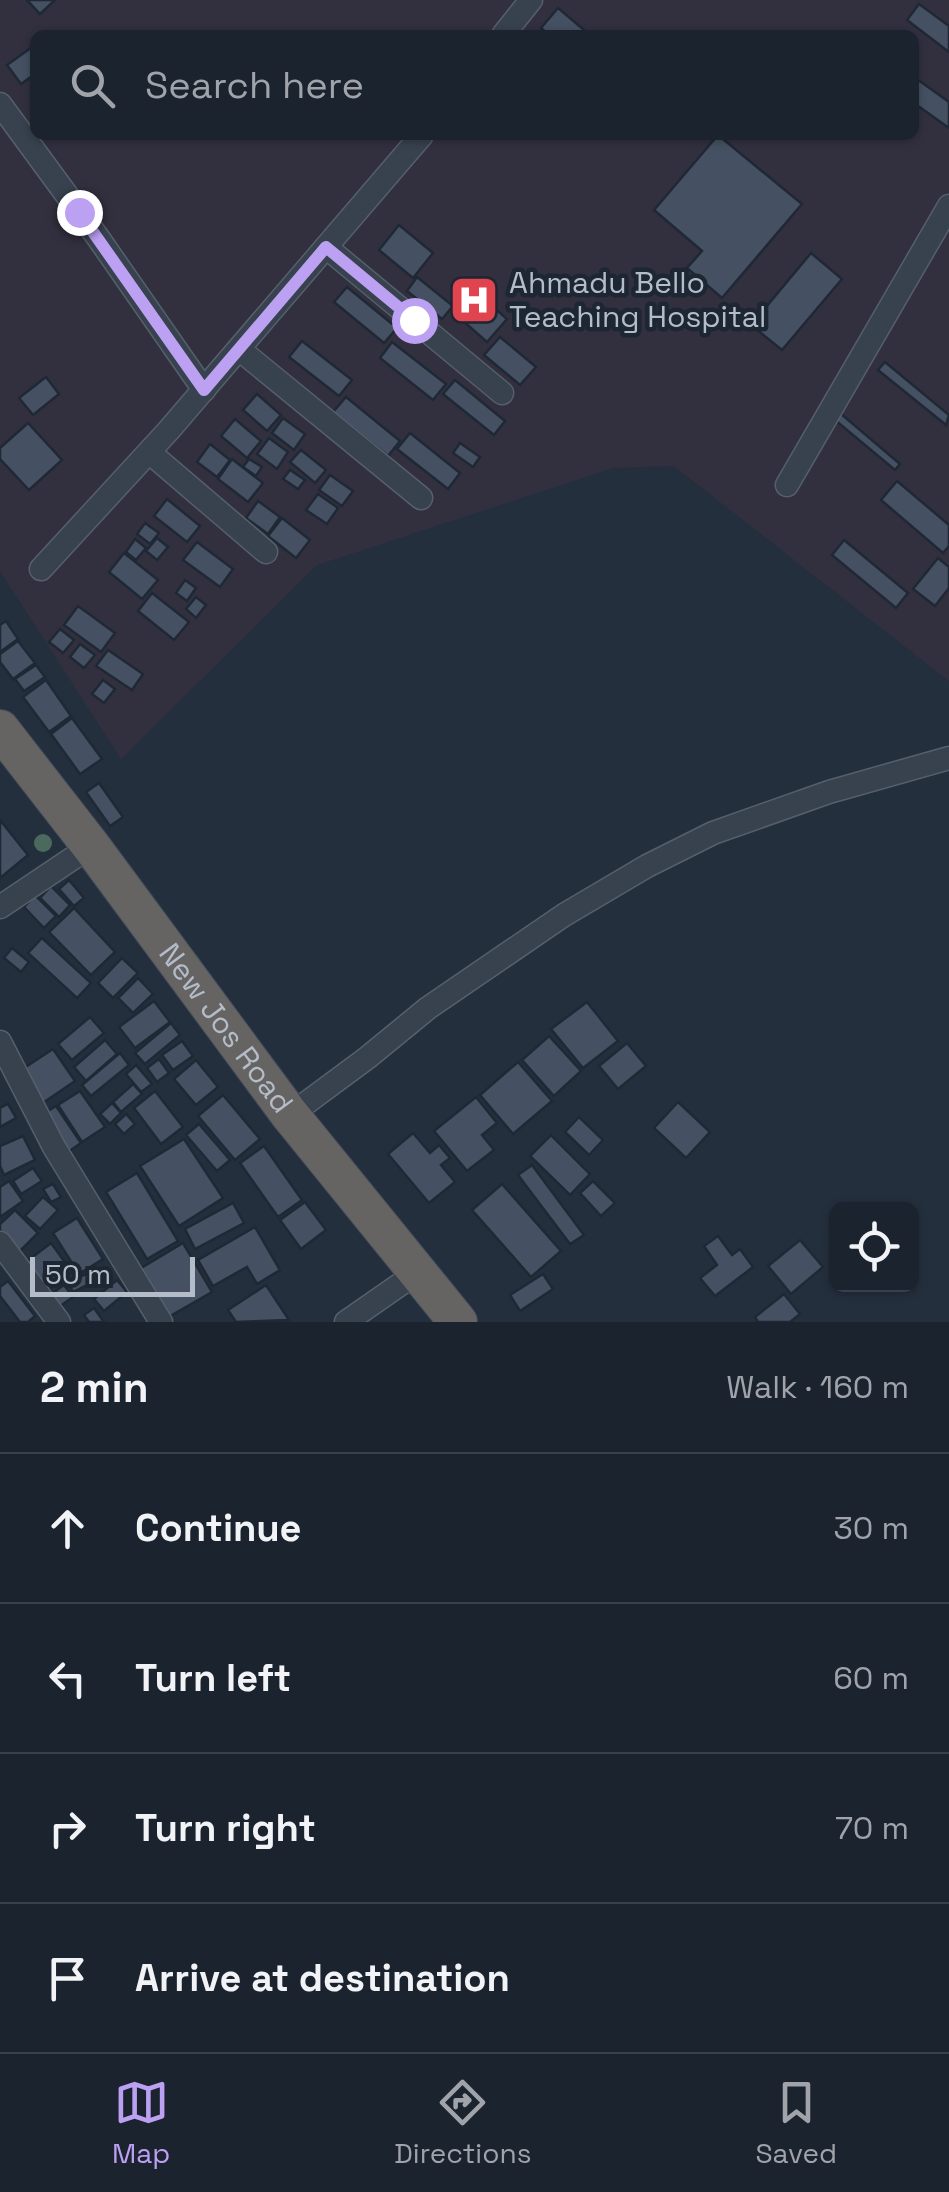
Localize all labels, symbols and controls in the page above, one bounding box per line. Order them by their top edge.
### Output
search box [30,30,919,140]
icon: search [65,58,120,113]
text: Search here [145,61,364,109]
route end [57,190,103,236]
place label: Ahmadu Bello Teaching Hospital [509,263,766,336]
hospital icon: Ahmadu Bello Teaching Hospital [448,274,500,326]
route start [392,298,438,344]
street label: New Jos Road [151,935,302,1121]
map controls [829,1202,919,1292]
button: locate [829,1202,919,1292]
scale bar [30,1252,195,1296]
text: 50 m [45,1256,111,1292]
text: 2 min [40,1361,149,1414]
text: Walk · 160 m [726,1367,909,1407]
icon: ahead [40,1501,95,1556]
text: Continue [135,1504,301,1552]
text: 30 m [833,1508,909,1548]
icon: left [40,1651,95,1706]
text: Turn left [135,1654,291,1702]
text: 60 m [833,1658,909,1698]
icon: right [40,1801,95,1856]
text: Turn right [135,1804,316,1852]
text: 70 m [835,1808,909,1848]
icon: arrive [40,1951,95,2006]
text: Arrive at destination [135,1954,510,2002]
tab: Map [112,2075,170,2171]
tab: Directions [394,2075,531,2171]
tab: Saved [755,2075,837,2171]

